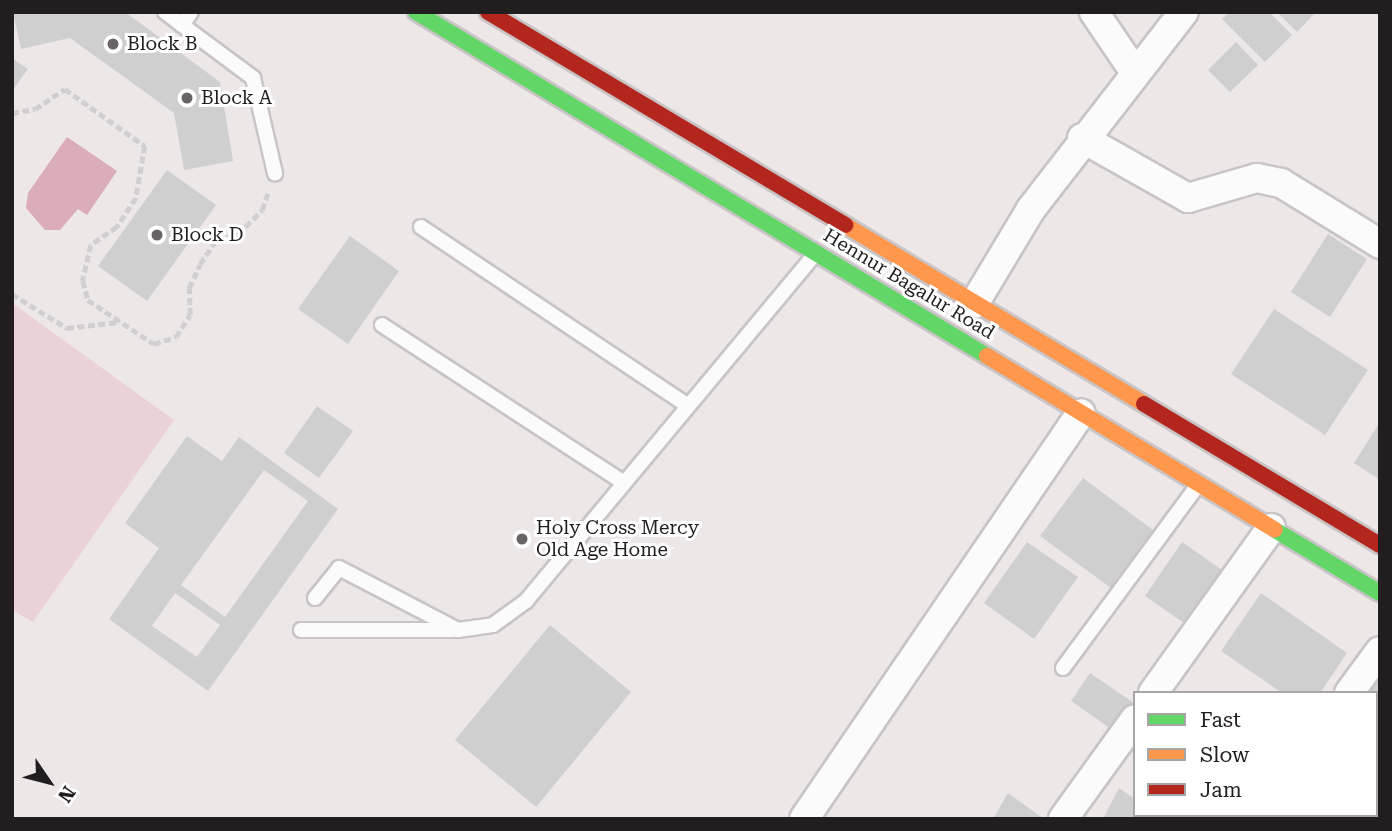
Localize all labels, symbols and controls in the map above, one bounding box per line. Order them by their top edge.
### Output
place label: Block B [127,33,197,55]
marker: Block B [105,36,121,52]
place label: Block A [201,87,272,109]
marker: Block A [179,90,195,106]
place label: Block D [171,224,243,246]
street label: Hennur Bagalur Road [819,224,999,344]
marker: Block D [149,227,165,243]
place label: Holy Cross Mercy Old Age Home [536,517,699,561]
marker: Holy Cross Mercy Old Age Home [514,531,530,547]
legend [1133,691,1378,817]
text: Fast [1200,708,1241,732]
text: Slow [1200,743,1249,767]
north arrow [14,747,84,817]
text: Jam [1200,778,1242,802]
text: N [53,782,80,807]

